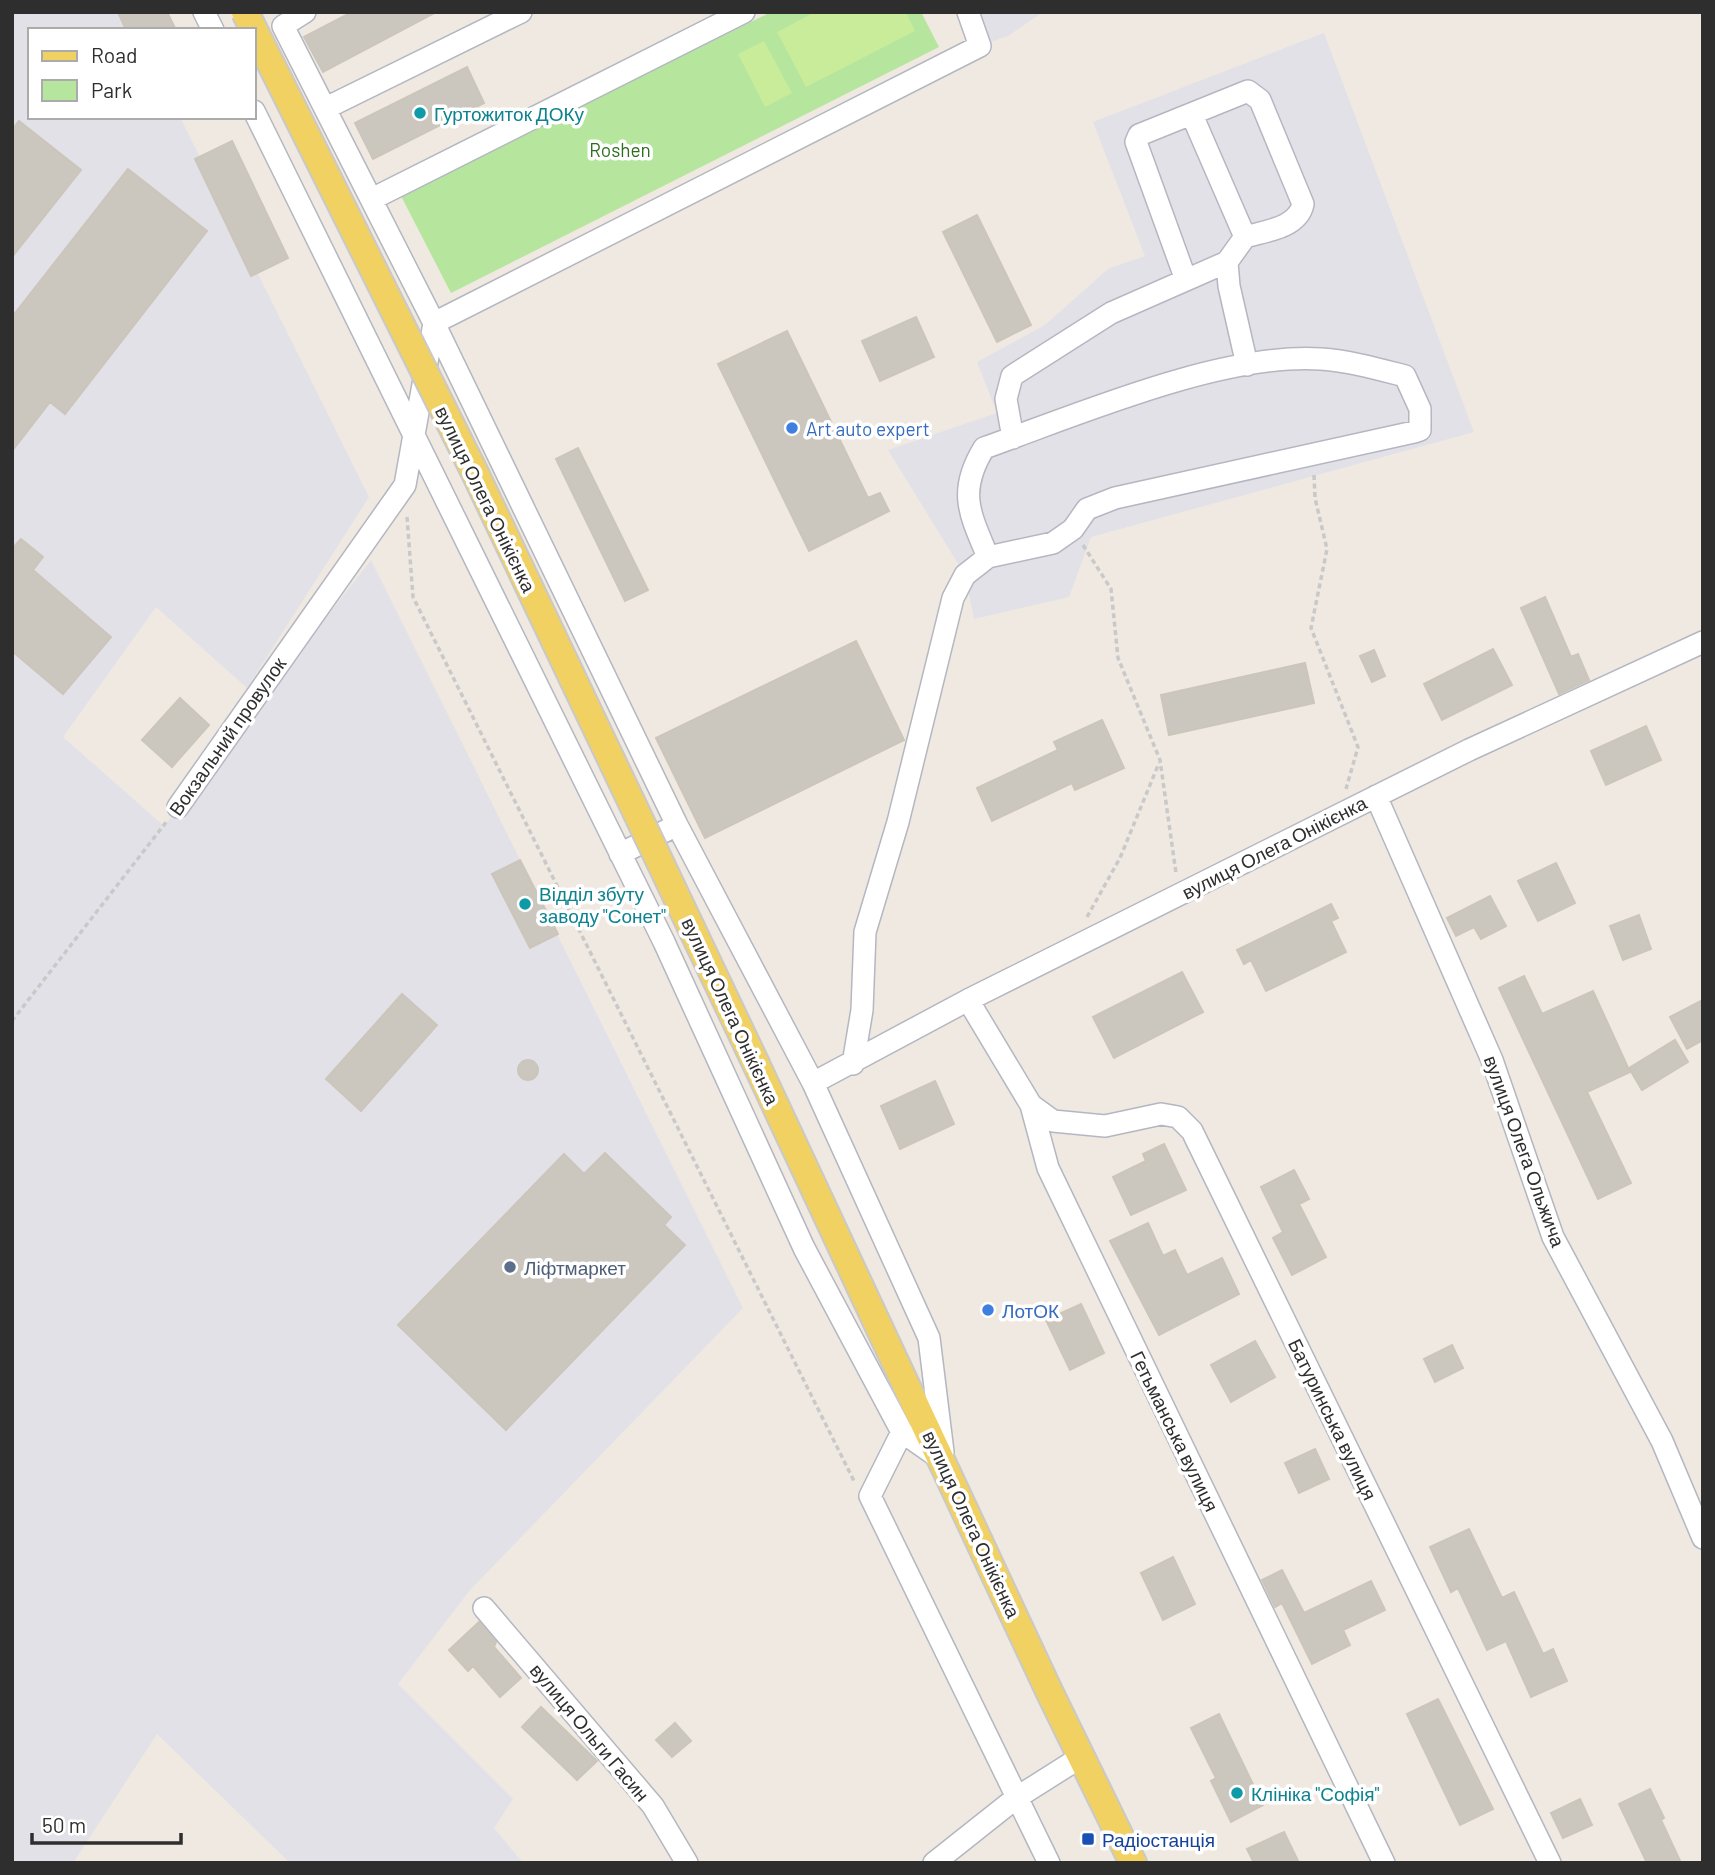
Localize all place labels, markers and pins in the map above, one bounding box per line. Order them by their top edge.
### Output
place label: Гуртожиток ДОКу [434,102,585,125]
marker: Гуртожиток ДОКу [412,105,428,121]
place label: Art auto expert [806,417,930,440]
marker: Art auto expert [784,420,800,436]
place label: Відділ збуту заводу "Сонет" [539,882,666,927]
marker: Відділ збуту заводу "Сонет" [517,896,533,912]
place label: Ліфтмаркет [524,1256,626,1279]
marker: Ліфтмаркет [502,1259,518,1275]
place label: ЛотОК [1002,1299,1059,1322]
marker: ЛотОК [980,1302,996,1318]
place label: Клініка "Софія" [1251,1782,1380,1805]
marker: Клініка "Софія" [1229,1785,1245,1801]
place label: Радіостанція [1102,1828,1215,1851]
marker: Радіостанція [1080,1831,1096,1847]

